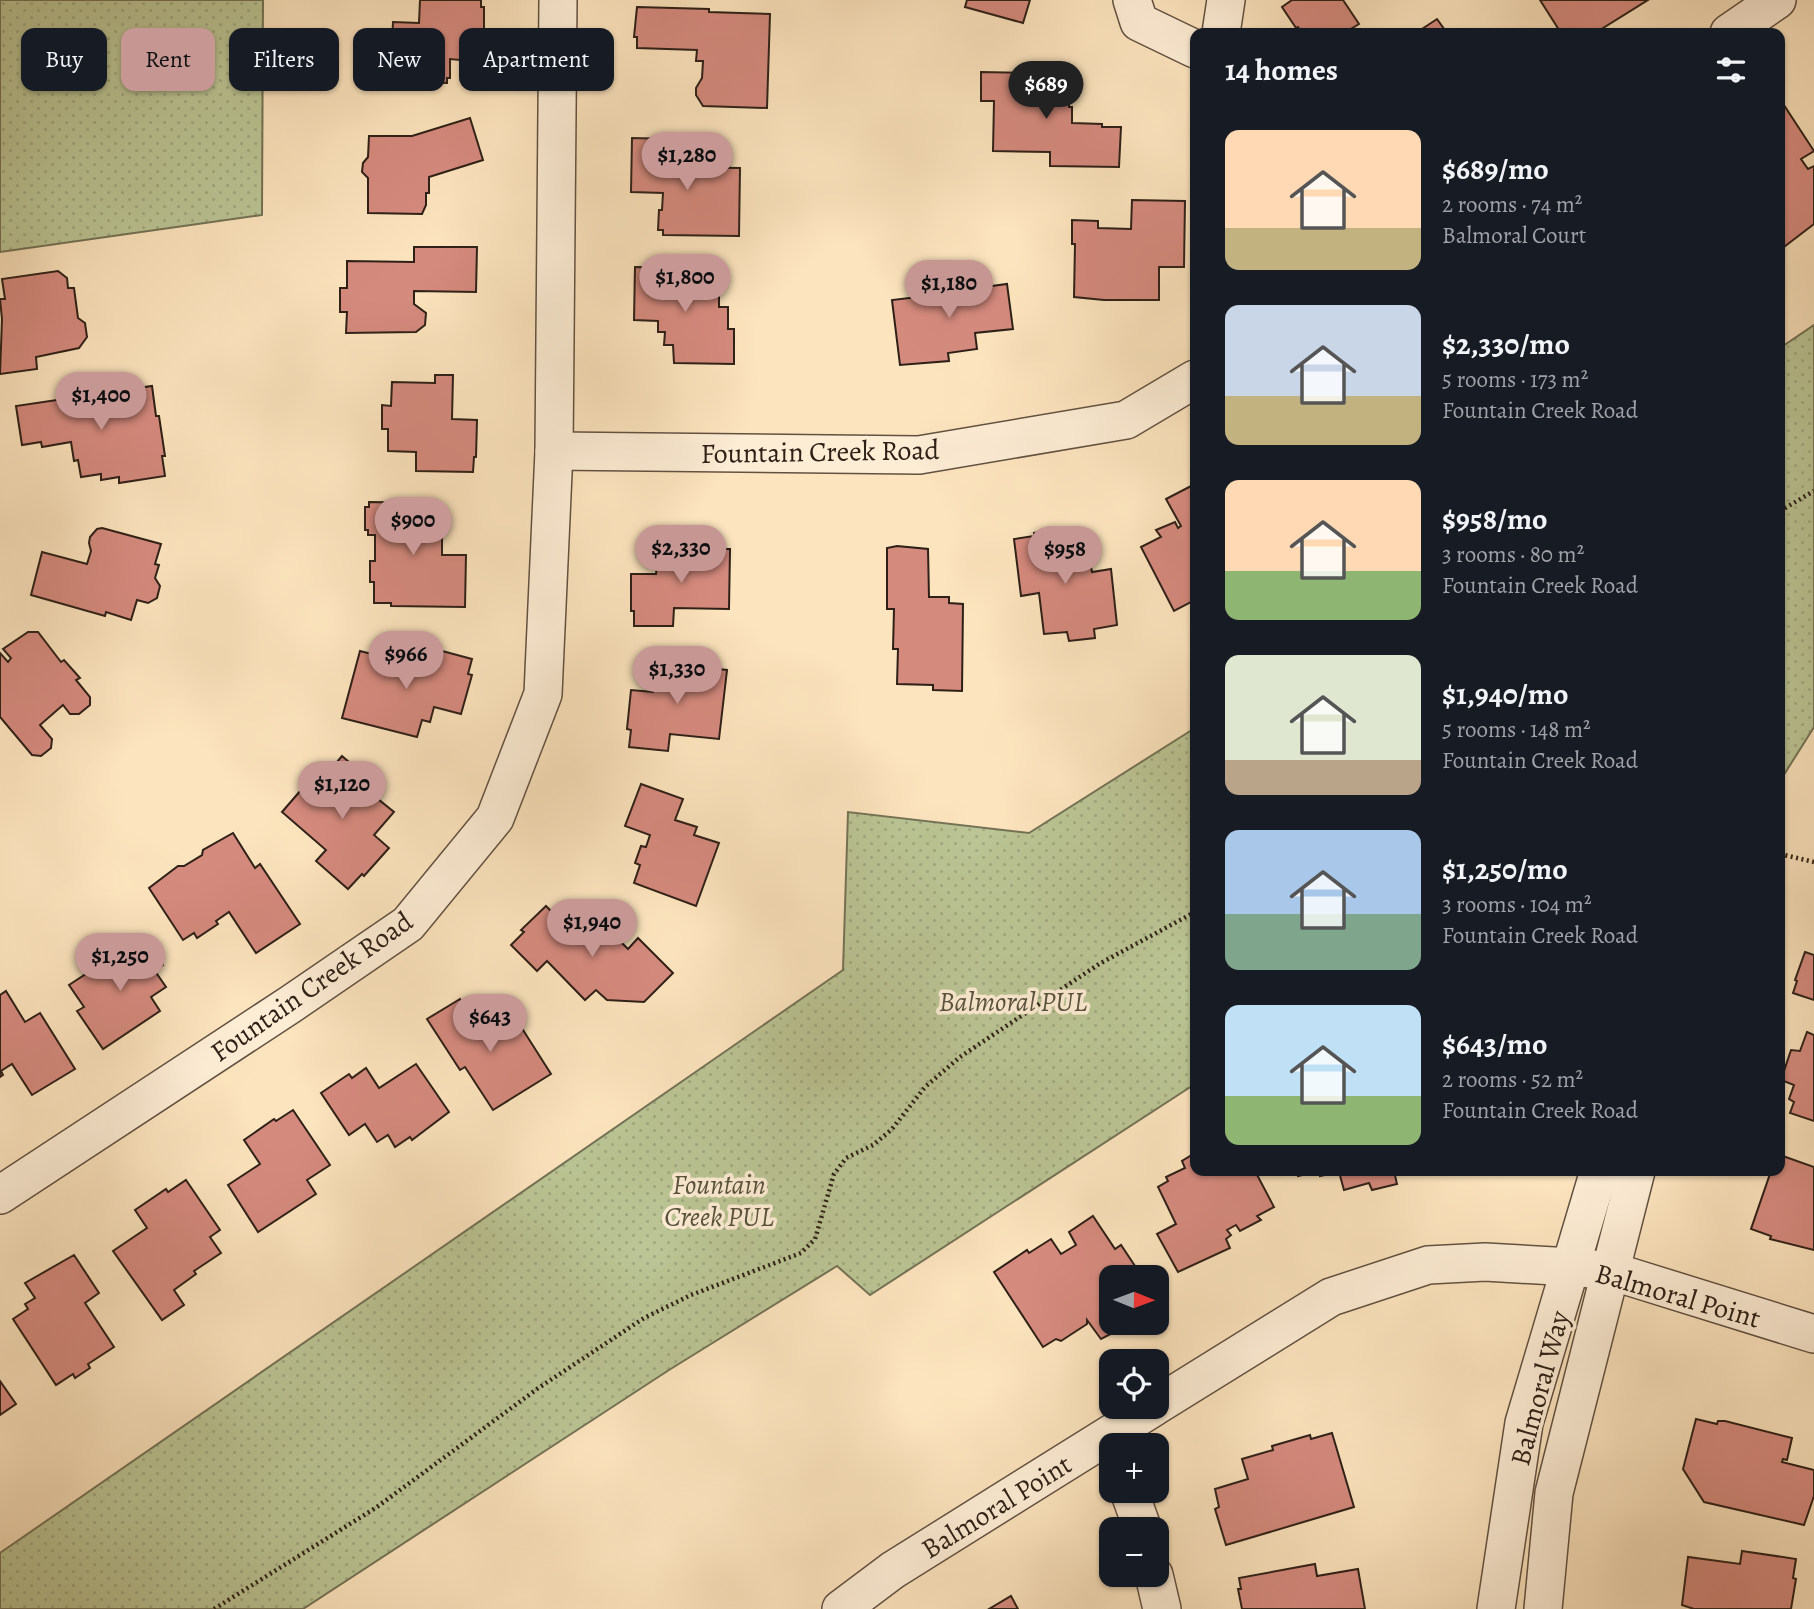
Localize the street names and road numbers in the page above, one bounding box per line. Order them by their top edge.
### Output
street label: Fountain Creek Road [700,431,941,473]
street label: Fountain Creek Road [203,902,421,1071]
street label: Balmoral Point [1591,1254,1765,1338]
street label: Balmoral Way [1501,1306,1579,1470]
street label: Balmoral Point [914,1446,1079,1568]

